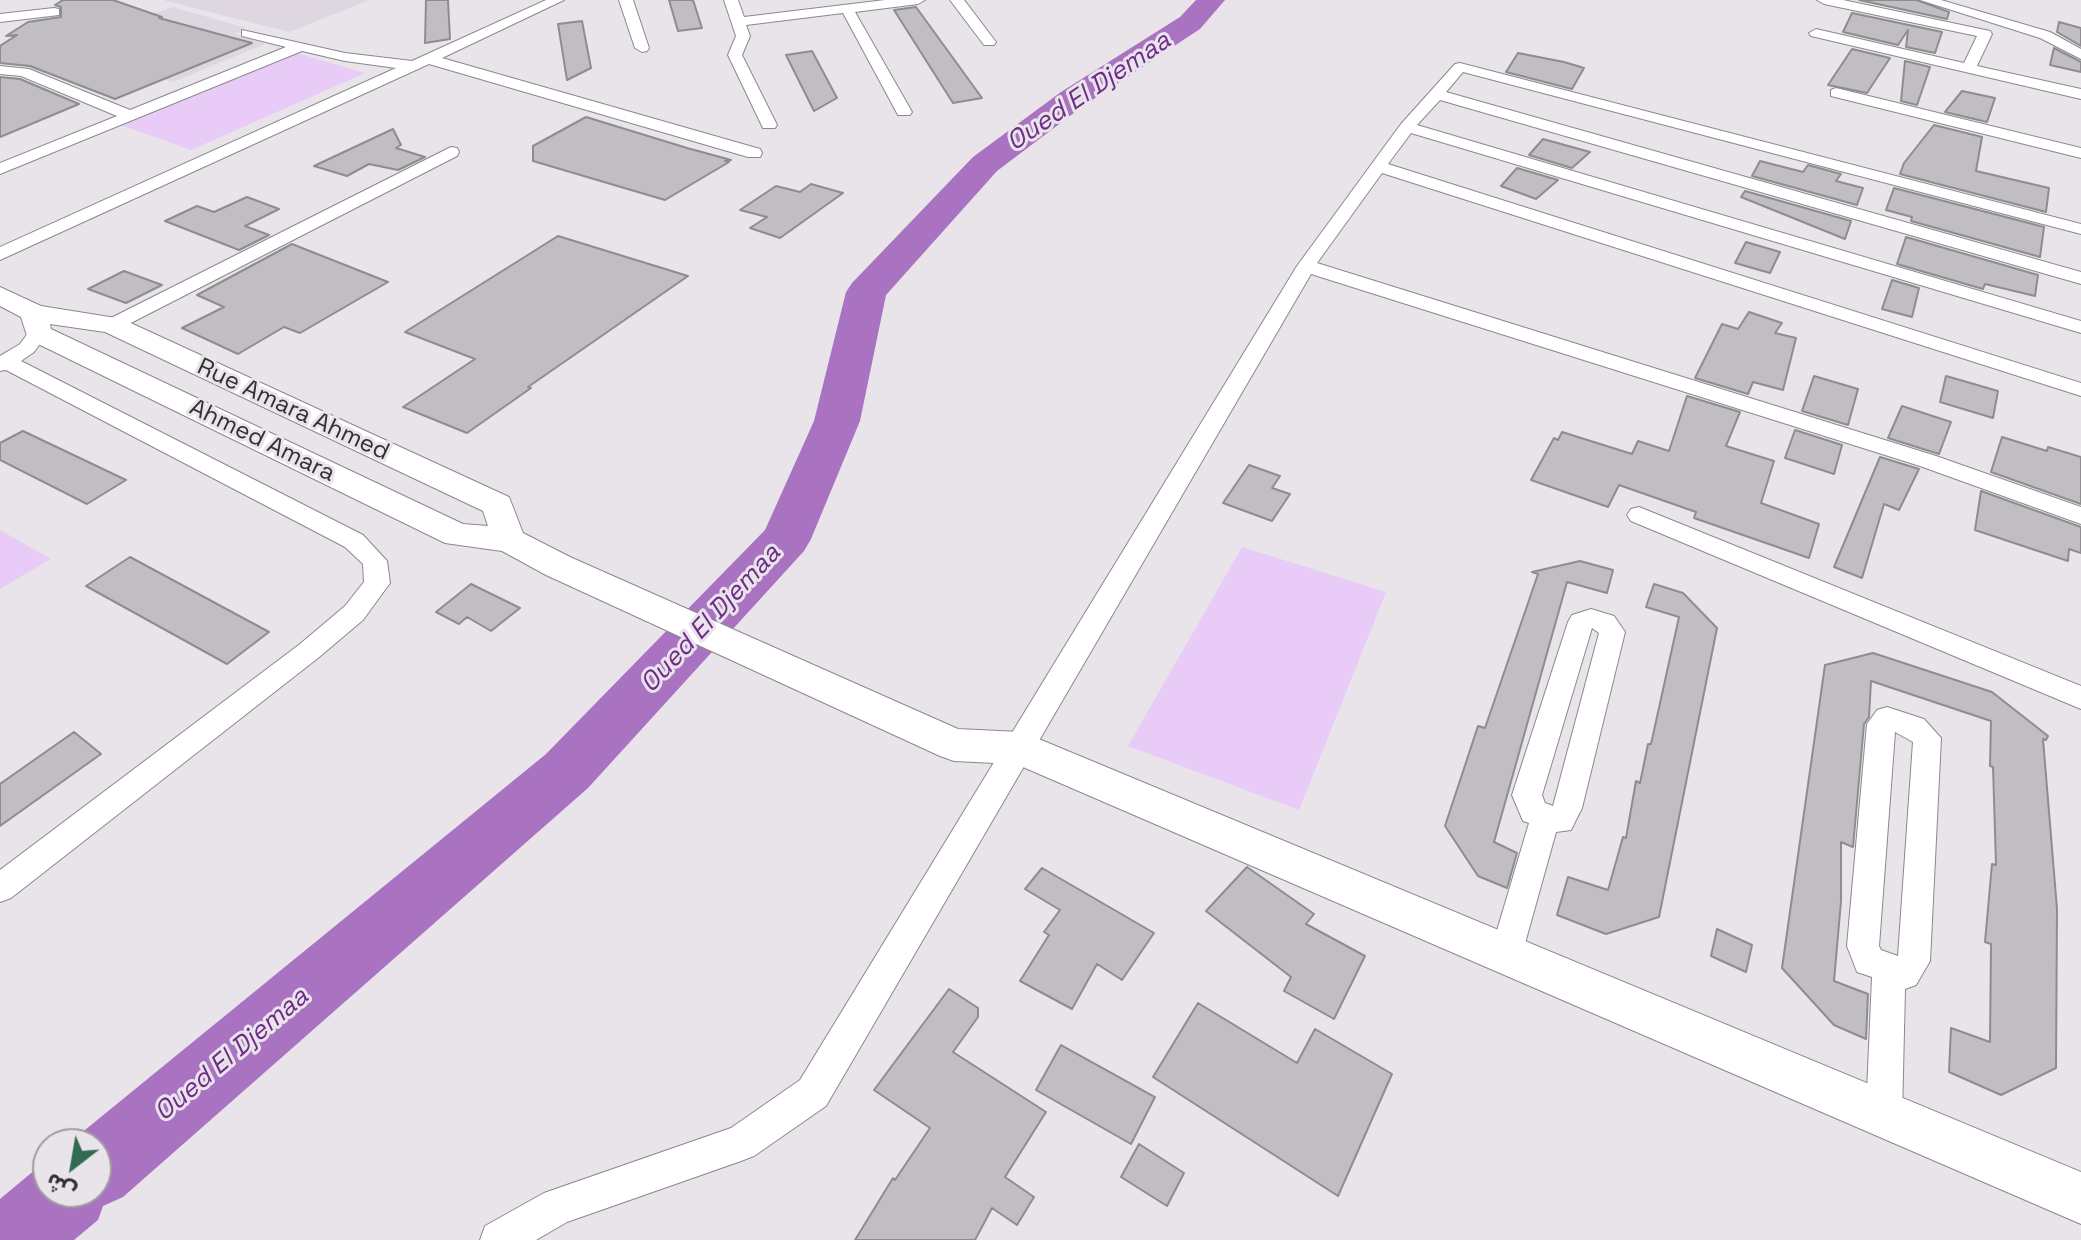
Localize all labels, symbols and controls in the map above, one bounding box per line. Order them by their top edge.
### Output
water label: Oued El Djemaa [1001,26,1177,158]
street label: Rue Amara Ahmed [192,353,394,467]
street label: Ahmed Amara [185,393,339,489]
water label: Oued El Djemaa [634,538,788,700]
water label: Oued El Djemaa [149,982,315,1128]
north arrow [32,1128,112,1208]
text: ش [41,1167,81,1207]

